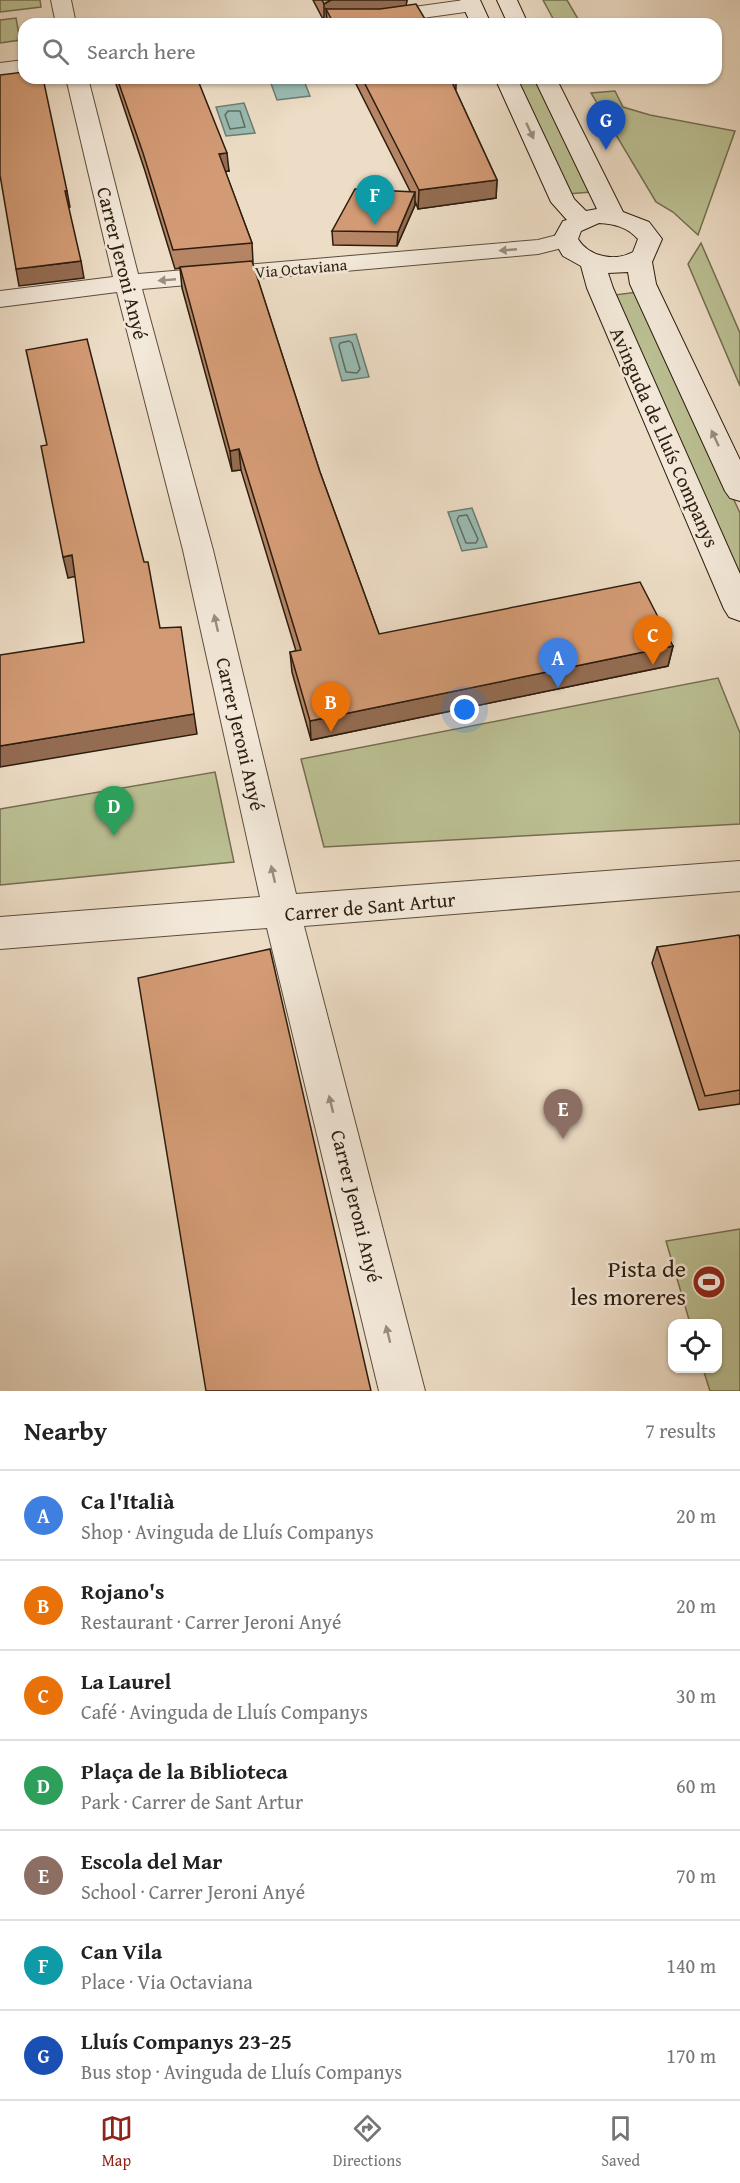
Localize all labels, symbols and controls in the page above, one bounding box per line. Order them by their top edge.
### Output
search box [18,18,722,84]
icon: search [39,35,72,68]
text: Search here [87,35,196,67]
pin: G [586,100,626,150]
one-way arrow [526,123,535,140]
pin: F [356,176,394,225]
street label: Carrer Jeroni Anyé [90,184,156,342]
one-way arrow [498,245,517,255]
street label: Via Octaviana [254,252,349,284]
one-way arrow [158,275,177,285]
street label: Avinguda de Lluís Companys [603,322,727,552]
one-way arrow [711,429,720,446]
one-way arrow [210,614,220,632]
pin: C [634,616,672,665]
pin: A [538,638,578,688]
street label: Carrer Jeroni Anyé [209,655,273,813]
pin: B [312,682,350,732]
your location [450,695,479,724]
pin: D [94,786,134,836]
one-way arrow [268,865,277,884]
street label: Carrer de Sant Artur [283,884,457,928]
pin: E [544,1090,582,1139]
one-way arrow [326,1095,336,1113]
street label: Carrer Jeroni Anyé [324,1127,390,1285]
place label: Pista de les moreres [570,1251,686,1314]
sports icon: Pista de les moreres [691,1264,727,1300]
map controls [668,1319,722,1373]
button: locate [668,1319,722,1373]
one-way arrow [383,1325,393,1343]
text: Nearby [24,1411,107,1450]
text: 7 results [645,1416,716,1445]
text: Ca l'Italià [81,1485,174,1517]
text: A [37,1501,50,1530]
text: 20 m [676,1501,716,1530]
text: Shop · Avinguda de Lluís Companys [81,1517,374,1546]
text: Rojano's [81,1575,164,1607]
text: B [37,1591,50,1620]
text: 20 m [676,1591,716,1620]
text: Restaurant · Carrer Jeroni Anyé [81,1607,341,1636]
text: La Laurel [81,1665,171,1697]
text: C [38,1681,49,1710]
text: 30 m [676,1681,716,1710]
text: Café · Avinguda de Lluís Companys [81,1697,368,1726]
text: Plaça de la Biblioteca [81,1755,288,1787]
text: D [37,1771,50,1800]
text: 60 m [676,1771,716,1800]
text: Park · Carrer de Sant Artur [81,1787,303,1816]
text: Escola del Mar [81,1845,222,1877]
text: E [38,1861,49,1890]
text: 70 m [676,1861,716,1890]
text: School · Carrer Jeroni Anyé [81,1877,305,1906]
text: Can Vila [81,1935,162,1967]
text: F [38,1951,49,1980]
text: 140 m [666,1951,716,1980]
text: Place · Via Octaviana [81,1967,253,1996]
text: Lluís Companys 23-25 [81,2025,292,2057]
text: G [37,2041,50,2070]
text: 170 m [666,2041,716,2070]
text: Bus stop · Avinguda de Lluís Companys [81,2057,402,2086]
tab: Map [100,2112,133,2172]
tab: Directions [333,2112,402,2172]
tab: Saved [601,2112,640,2172]

